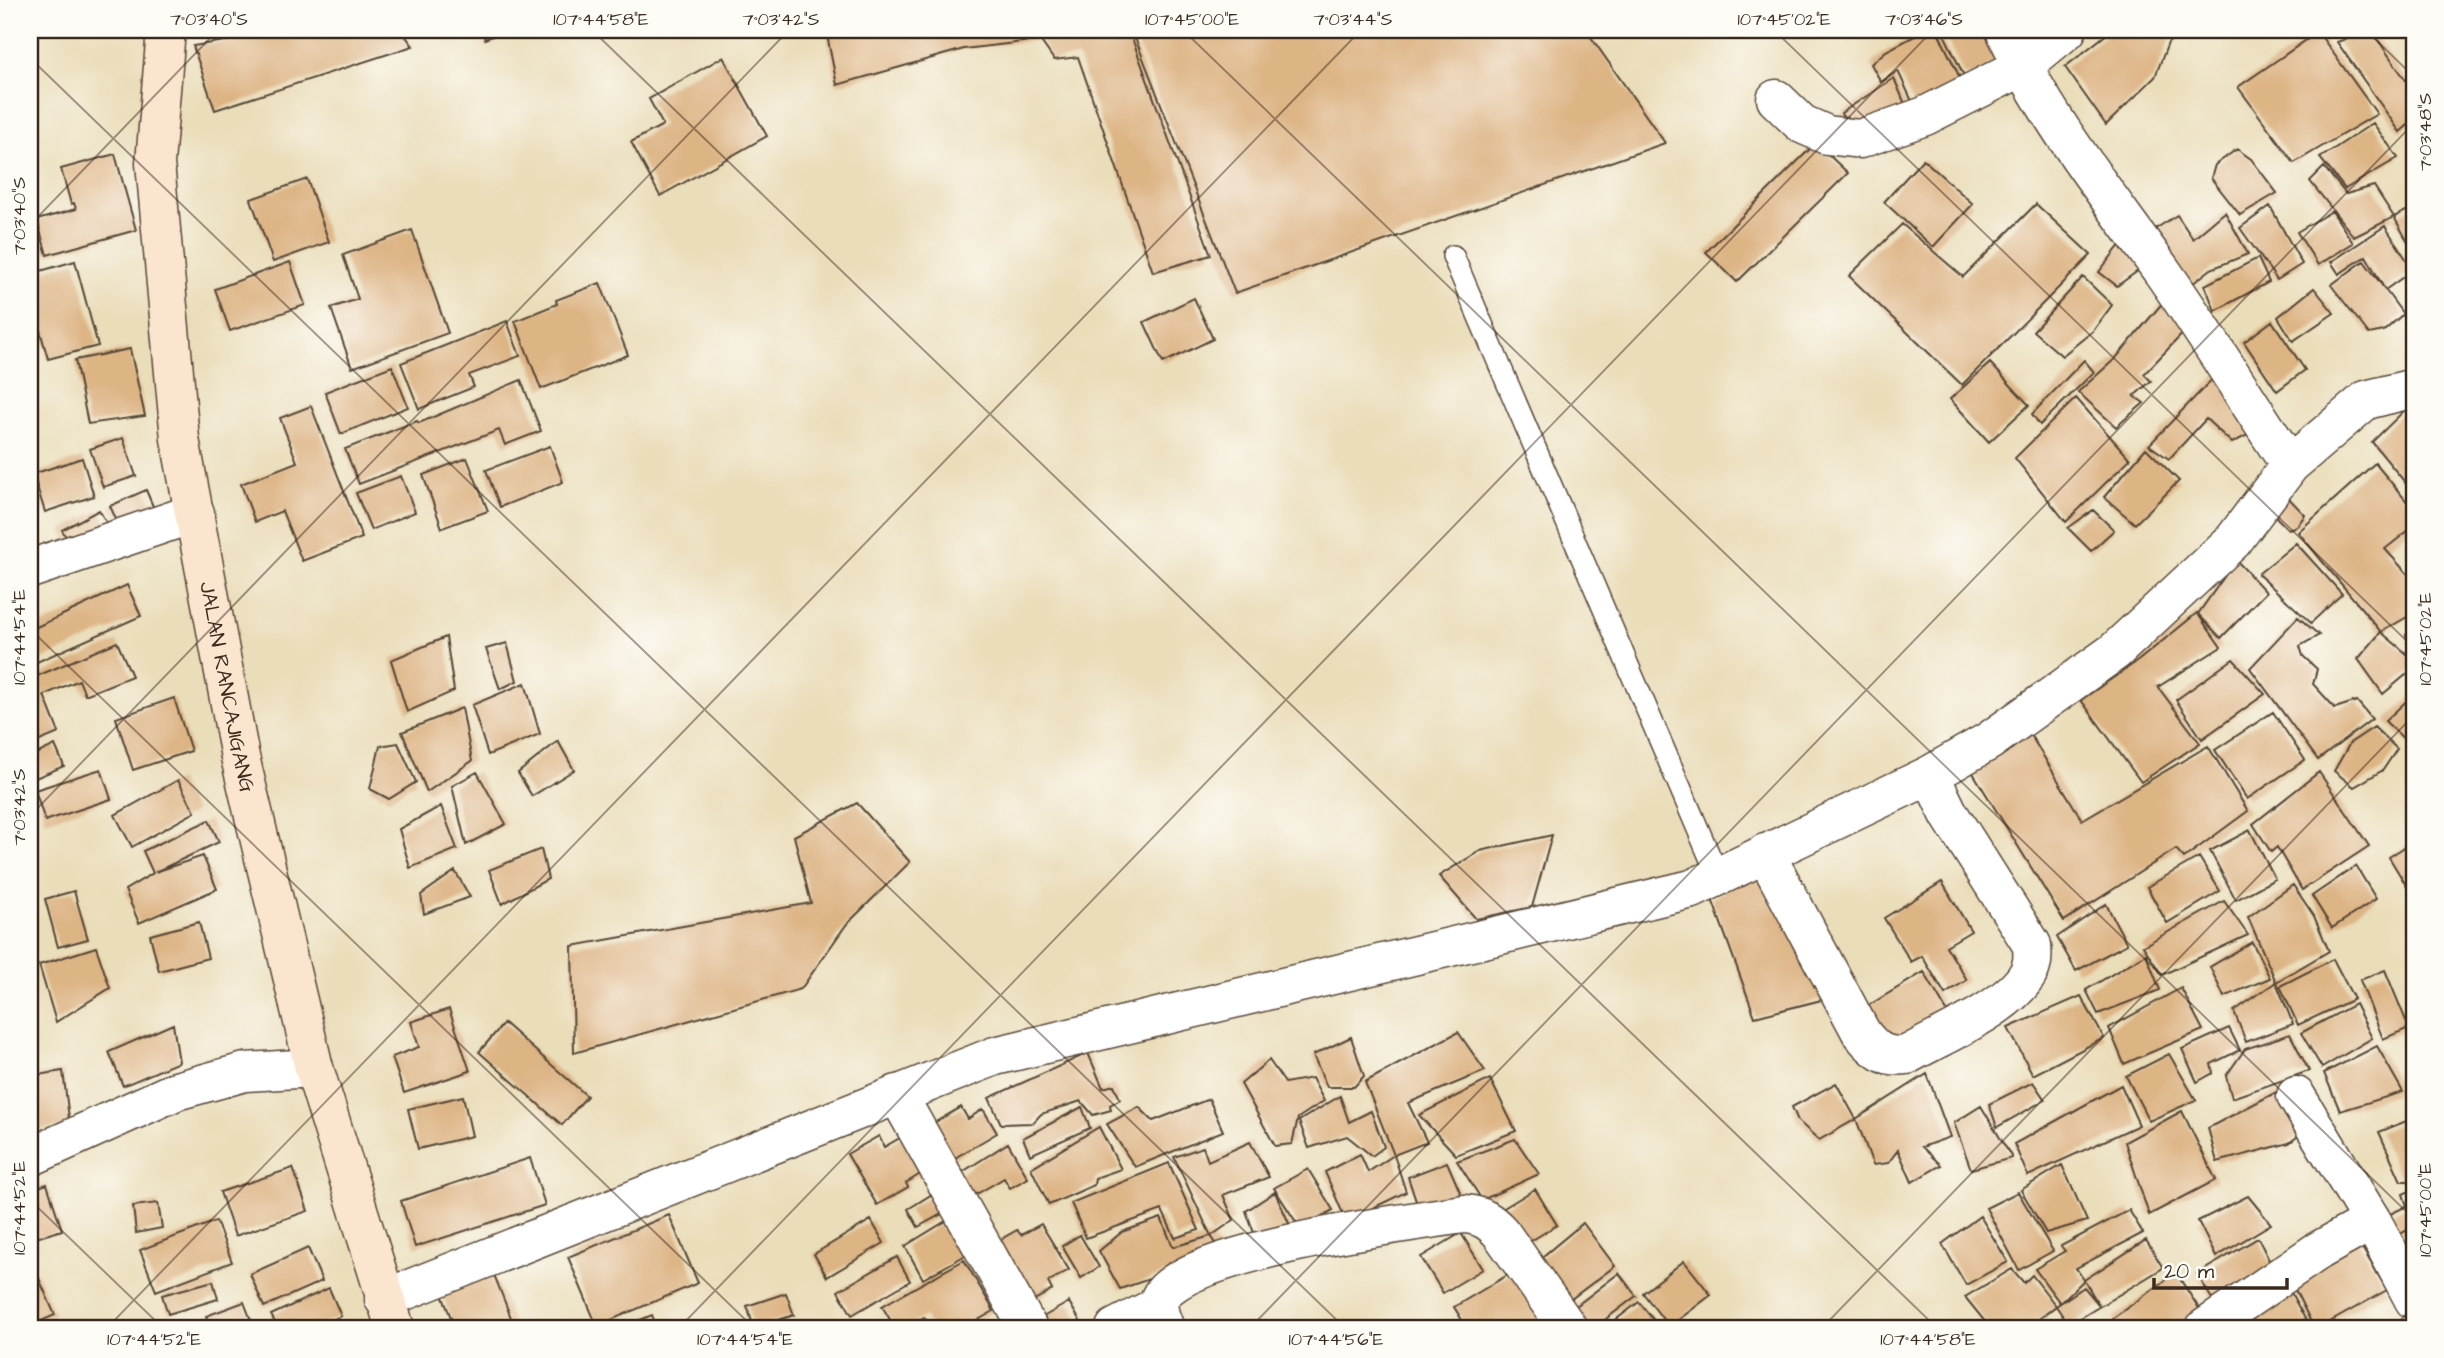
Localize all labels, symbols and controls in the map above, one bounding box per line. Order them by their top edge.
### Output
text: 7°03'40"S [170,7,248,32]
text: 107°44'58"E [553,7,649,32]
text: 7°03'42"S [743,7,819,32]
text: 107°45'00"E [1145,7,1239,32]
text: 7°03'44"S [1314,7,1392,32]
text: 107°45'02"E [1737,7,1831,32]
text: 7°03'46"S [1885,7,1963,32]
text: 7°03'48"S [2413,93,2438,171]
text: 7°03'40"S [7,177,32,255]
street label: JALAN RANCAJIGANG [192,579,262,796]
text: 107°44'54"E [7,589,32,685]
text: 107°45'02"E [2413,592,2438,686]
text: 7°03'42"S [7,769,32,845]
text: 107°44'52"E [7,1161,32,1255]
text: 107°45'00"E [2413,1163,2438,1257]
scale bar [2154,1246,2286,1290]
text: 20 m [2164,1257,2215,1286]
text: 107°44'52"E [107,1327,201,1352]
text: 107°44'54"E [697,1327,793,1352]
text: 107°44'56"E [1288,1327,1384,1352]
text: 107°44'58"E [1880,1327,1976,1352]

